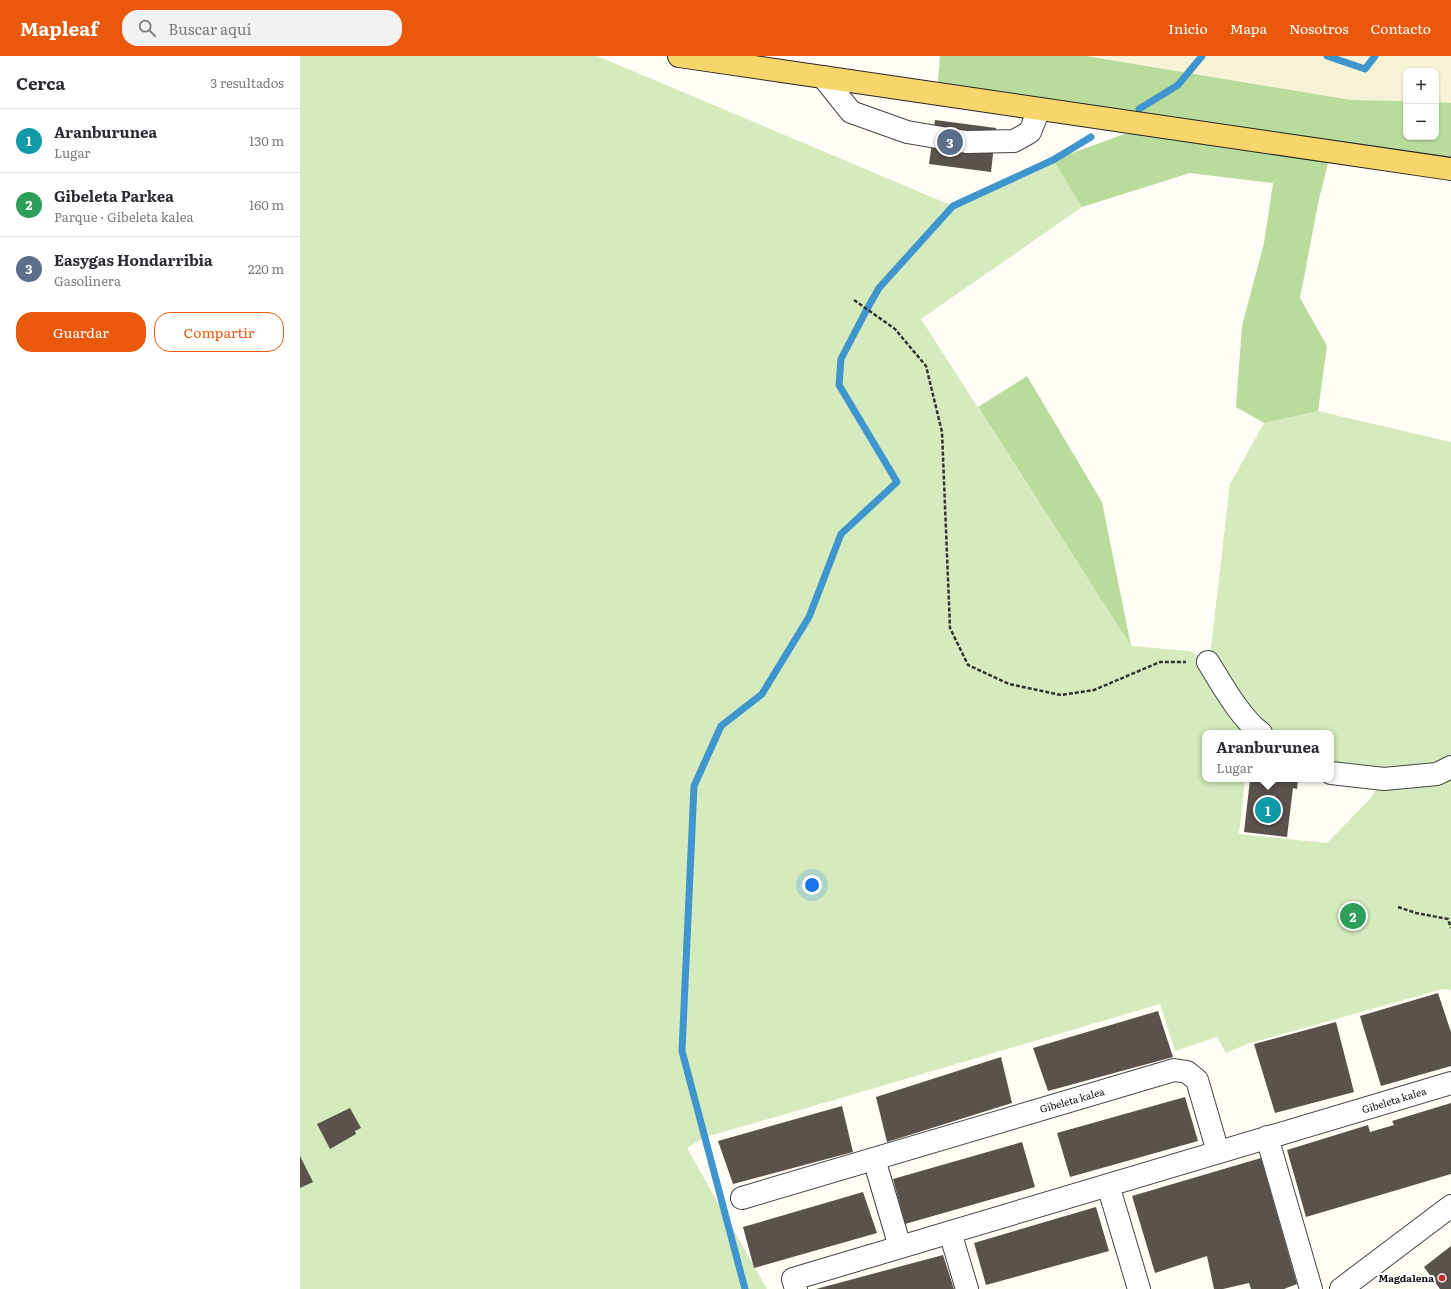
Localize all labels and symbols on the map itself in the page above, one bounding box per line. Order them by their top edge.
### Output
pin: 3 [937,127,963,157]
pin: 1 [1255,795,1281,825]
your location [802,875,822,895]
pin: 2 [1340,901,1366,931]
street label: Gibeleta kalea [1360,1082,1429,1116]
street label: Gibeleta kalea [1038,1083,1107,1116]
place label: Magdalena [1378,1270,1434,1285]
marker: Magdalena [1437,1273,1447,1283]

